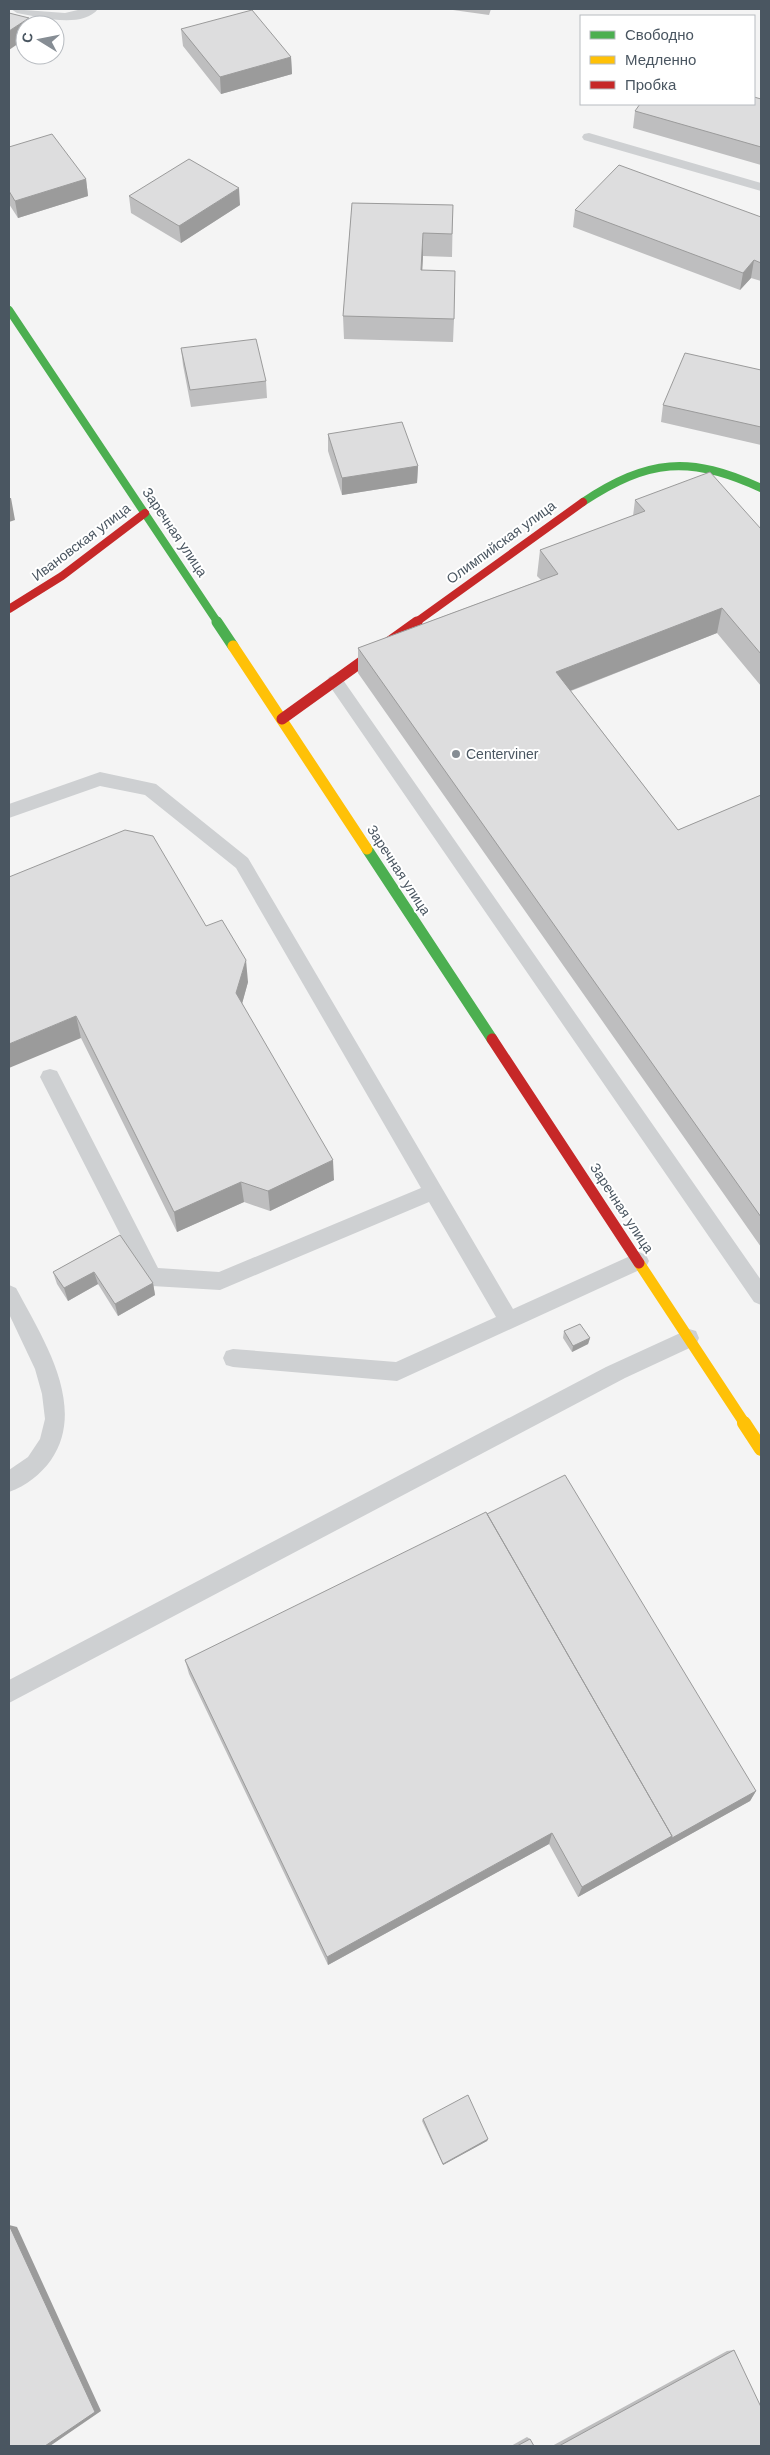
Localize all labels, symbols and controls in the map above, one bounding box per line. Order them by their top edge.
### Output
north arrow [15,15,65,65]
legend [580,15,755,105]
text: Свободно [625,26,694,43]
text: С [18,31,36,44]
text: Медленно [625,51,696,68]
text: Пробка [625,76,677,93]
street label: Заречная улица [139,484,211,580]
street label: Олимпийская улица [443,497,559,587]
street label: Ивановская улица [29,500,134,584]
place label: Centerviner [466,746,539,762]
marker: Centerviner [450,748,462,760]
street label: Заречная улица [364,822,434,918]
street label: Заречная улица [587,1160,657,1256]

